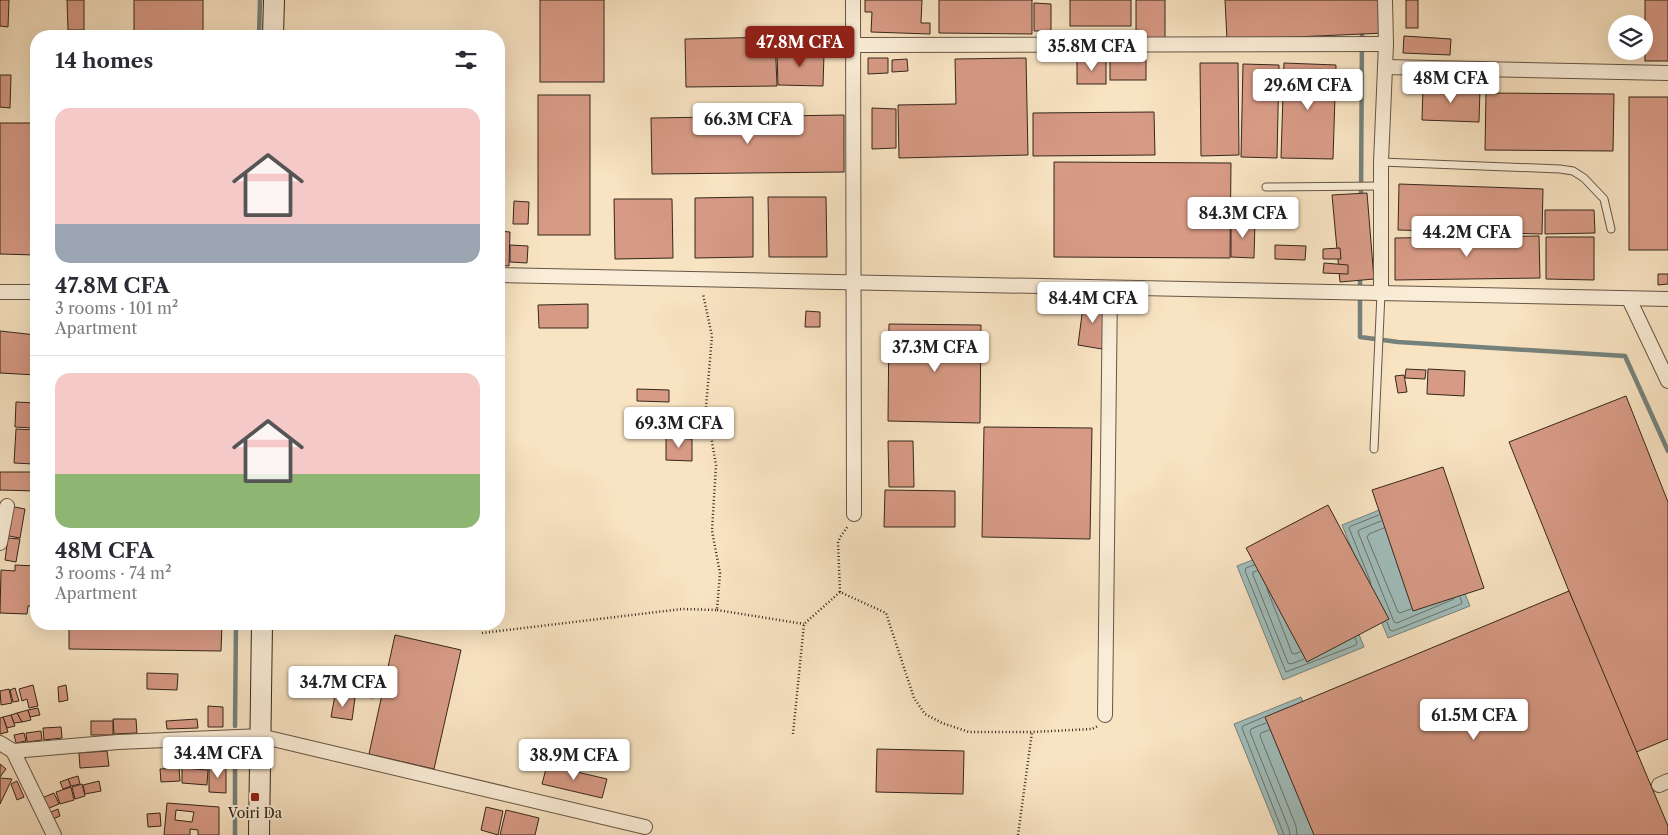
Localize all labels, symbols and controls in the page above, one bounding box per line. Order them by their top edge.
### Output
map controls [1608,15,1653,60]
button: layers [1608,15,1653,60]
pin: 47.8M CFA [743,26,857,68]
pin: 35.8M CFA [1035,30,1149,72]
text: 47.8M CFA [756,32,844,52]
text: 35.8M CFA [1048,36,1136,56]
icon: filters [452,46,480,74]
text: 14 homes [55,48,153,73]
pin: 48M CFA [1405,62,1497,104]
pin: 29.6M CFA [1251,68,1365,111]
text: 48M CFA [1413,68,1489,88]
text: 29.6M CFA [1264,75,1352,95]
pin: 66.3M CFA [691,102,805,145]
text: 66.3M CFA [704,109,792,129]
icon: home [223,140,313,230]
pin: 84.3M CFA [1186,196,1300,239]
text: 84.3M CFA [1199,203,1287,223]
pin: 44.2M CFA [1410,216,1524,258]
text: 44.2M CFA [1423,222,1511,242]
text: 47.8M CFA [55,273,170,298]
pin: 84.4M CFA [1036,282,1150,324]
text: 84.4M CFA [1048,288,1138,308]
text: 3 rooms · 101 m² [55,298,178,318]
text: Apartment [55,318,137,338]
pin: 37.3M CFA [878,330,992,373]
text: 37.3M CFA [892,337,978,357]
icon: home [223,406,313,496]
pin: 69.3M CFA [622,406,736,449]
text: 69.3M CFA [635,413,723,433]
text: 48M CFA [55,538,154,563]
text: 3 rooms · 74 m² [55,563,171,583]
text: Apartment [55,583,137,603]
pin: 34.7M CFA [286,666,400,708]
text: 34.7M CFA [299,672,387,692]
pin: 61.5M CFA [1417,698,1531,741]
text: 61.5M CFA [1431,705,1517,725]
pin: 34.4M CFA [161,736,275,779]
pin: 38.9M CFA [517,738,631,781]
text: 34.4M CFA [174,743,262,763]
text: 38.9M CFA [530,745,618,765]
marker: Voiri Da [249,791,261,803]
place label: Voiri Da [227,804,283,822]

